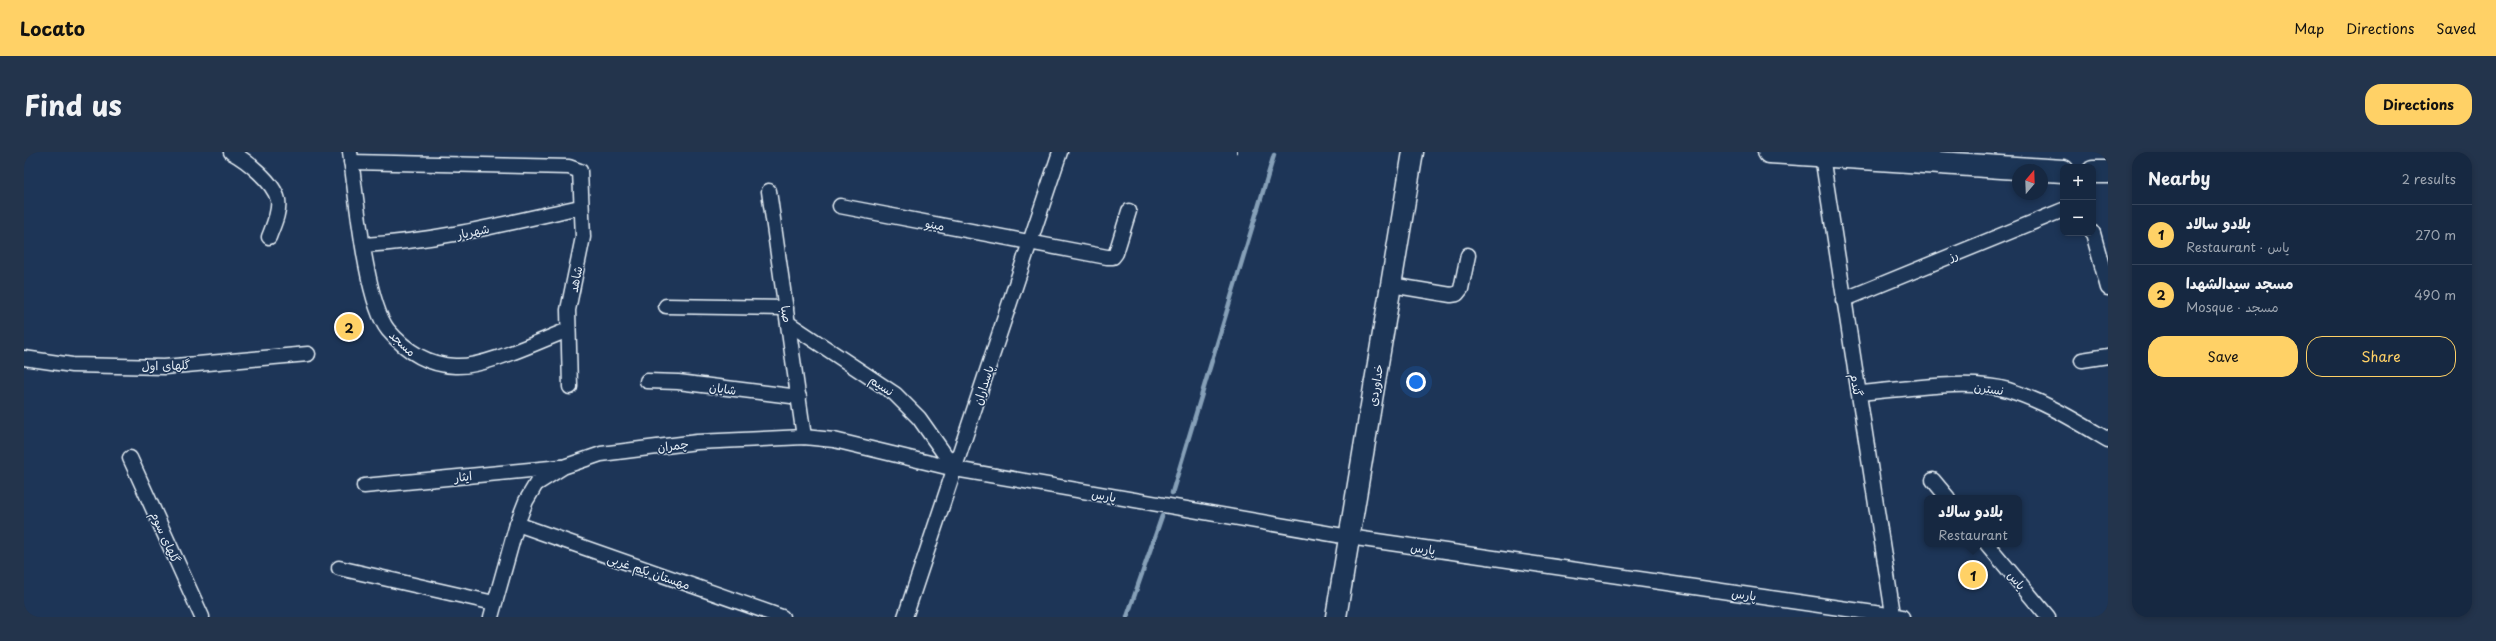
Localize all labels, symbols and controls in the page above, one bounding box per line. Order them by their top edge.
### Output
text: Locato [20,14,85,42]
text: Map [2294,18,2324,39]
text: Directions [2346,18,2414,39]
text: Saved [2436,18,2476,39]
text: Find us [24,83,122,126]
button: Directions [2365,84,2472,125]
north arrow [2012,164,2048,200]
map controls [2060,164,2096,236]
button: + [2060,164,2096,200]
text: Nearby [2148,165,2210,191]
text: 2 results [2402,169,2456,188]
button: − [2060,200,2096,236]
text: بلادو سالاد [2186,211,2251,234]
street label: مینو [923,213,946,235]
street label: شهریار [454,219,491,243]
text: 1 [2158,225,2164,244]
text: 270 m [2415,225,2456,244]
text: Restaurant · یاس [2186,237,2289,256]
street label: رز [1944,245,1961,265]
street label: شاهد [564,264,586,294]
text: مسجد سیدالشهدا [2186,271,2293,294]
text: 2 [2156,285,2166,304]
text: 490 m [2414,285,2456,304]
text: Mosque · مسجد [2186,297,2279,316]
street label: صبا [777,304,797,324]
pin: 2 [336,312,362,342]
street label: مسجد [386,326,420,360]
button: Save [2148,336,2298,377]
button: Share [2306,336,2456,377]
street label: گلهای اول [141,355,191,375]
street label: پاسداران [968,363,998,407]
street label: خداوردی [1363,363,1387,407]
street label: نسیم [866,370,898,401]
your location [1406,372,1426,392]
street label: گندم [1845,372,1868,398]
street label: شایان [708,377,738,399]
street label: نسترن [1973,377,2005,399]
street label: چمران [656,434,690,456]
street label: ایثار [452,466,473,486]
street label: پارس [1090,484,1118,506]
popup [1924,495,2022,547]
text: بلادو سالاد [1938,499,2003,522]
street label: گلهای سوم [146,508,185,566]
text: Restaurant [1938,525,2008,544]
street label: پارس [1409,537,1437,559]
street label: مهستان یکم غربی [605,548,693,595]
pin: 1 [1960,560,1986,590]
street label: یاس [2004,566,2030,594]
street label: پارس [1730,583,1758,605]

